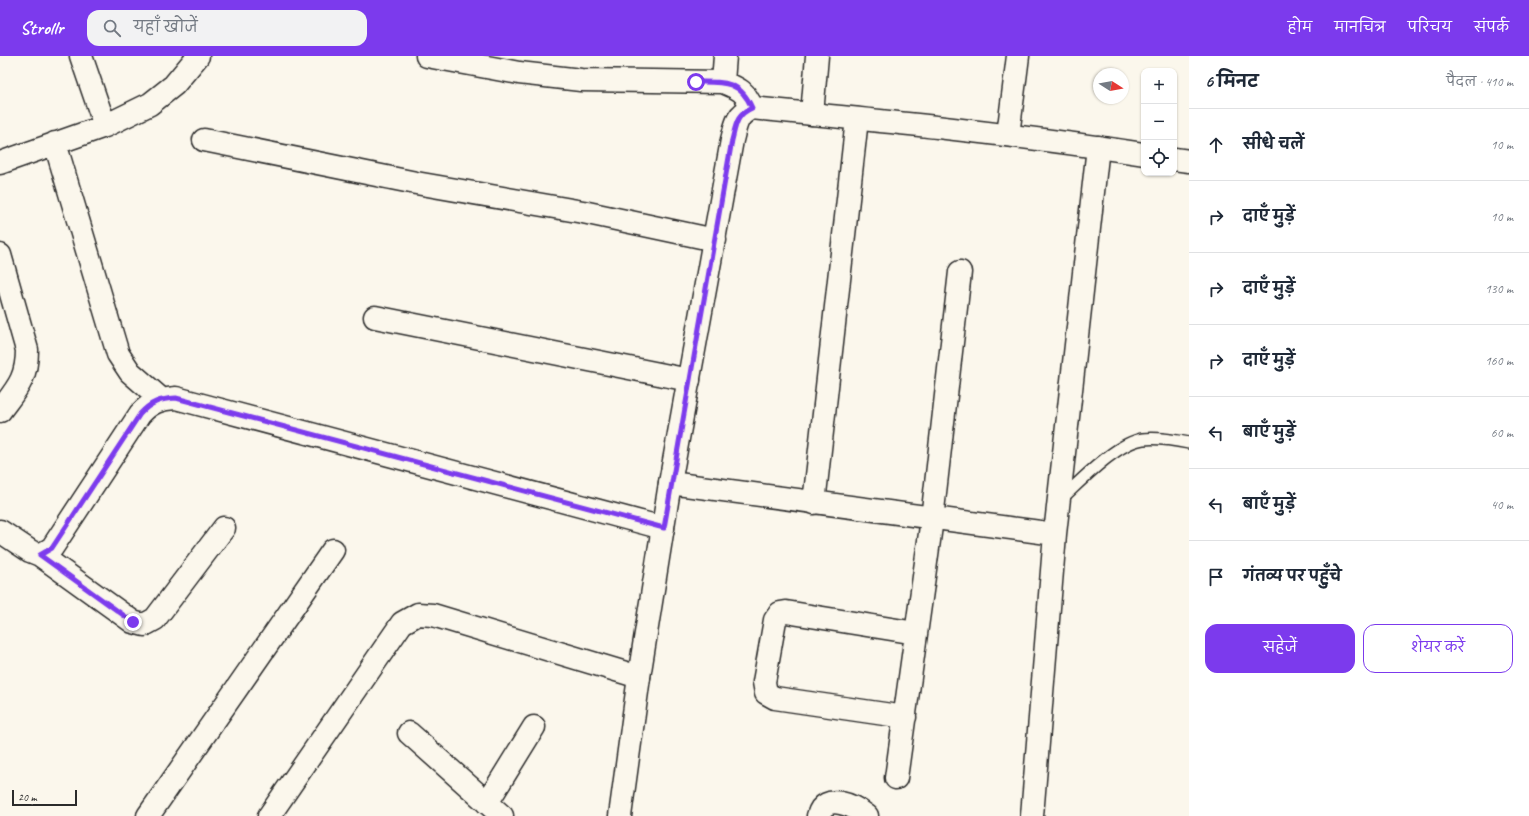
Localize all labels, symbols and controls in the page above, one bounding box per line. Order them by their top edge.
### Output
search box [87,10,367,46]
text: Strollr [20,16,63,40]
icon: search [101,17,123,39]
text: यहाँ खोजें [133,18,198,37]
text: होम [1288,19,1312,36]
text: मानचित्र [1334,19,1386,36]
text: परिचय [1408,19,1452,36]
text: संपर्क [1474,19,1509,36]
north arrow [1093,68,1129,104]
map controls [1141,68,1177,176]
button: + [1141,68,1177,104]
text: 6 मिनट [1205,71,1258,92]
route start [687,73,705,91]
text: पैदल · 410 m [1446,74,1513,90]
button: − [1141,104,1177,140]
icon: ahead [1205,134,1227,156]
text: सीधे चलें [1243,135,1304,154]
text: 10 m [1491,137,1513,153]
button: locate [1141,140,1177,176]
icon: right [1205,206,1227,228]
text: दाएँ मुड़ें [1243,207,1295,226]
text: 10 m [1491,209,1513,225]
icon: right [1205,278,1227,300]
text: दाएँ मुड़ें [1243,279,1295,298]
text: 130 m [1485,281,1513,297]
icon: right [1205,350,1227,372]
text: दाएँ मुड़ें [1243,351,1295,370]
text: 160 m [1485,353,1513,369]
icon: left [1205,422,1227,444]
text: बाएँ मुड़ें [1243,423,1295,442]
text: 60 m [1491,425,1513,441]
icon: left [1205,494,1227,516]
text: बाएँ मुड़ें [1243,495,1295,514]
text: 40 m [1491,497,1513,513]
icon: arrive [1205,566,1227,588]
text: गंतव्य पर पहुँचे [1243,567,1341,586]
route end [124,613,142,631]
button: सहेजें [1205,624,1355,673]
button: शेयर करें [1363,624,1513,673]
scale bar [12,788,77,807]
text: 20 m [18,790,37,804]

